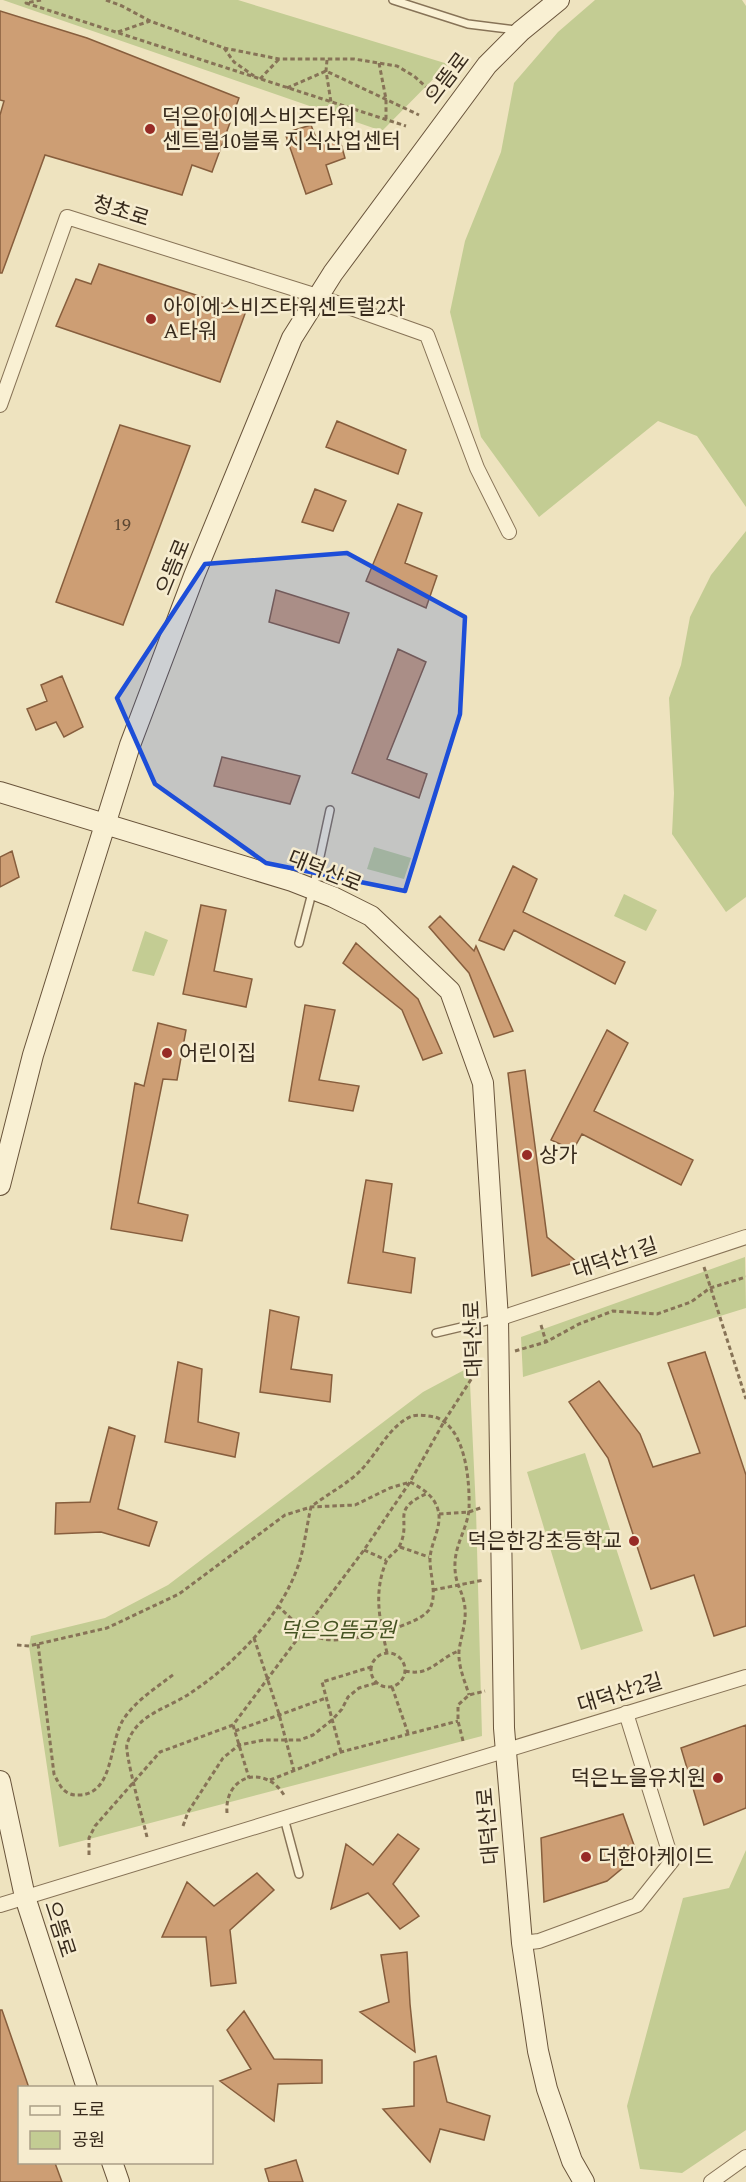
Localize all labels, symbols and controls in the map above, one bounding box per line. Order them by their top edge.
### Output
street label: 으뜸로 [418,46,478,111]
place label: 덕은아이에스비즈타워 센트럴10블록 지식산업센터 [162,102,401,158]
marker: 덕은아이에스비즈타워 센트럴10블록 지식산업센터 [143,122,157,136]
street label: 청초로 [88,188,153,236]
place label: 아이에스비즈타워센트럴2차 A타워 [163,292,405,348]
marker: 아이에스비즈타워센트럴2차 A타워 [144,312,158,326]
house number: 19 [113,511,131,538]
street label: 으뜸로 [148,535,200,600]
street label: 대덕산로 [283,843,366,901]
place label: 어린이집 [179,1038,256,1070]
marker: 어린이집 [160,1046,174,1060]
place label: 상가 [539,1140,578,1172]
marker: 상가 [520,1148,534,1162]
street label: 대덕산1길 [569,1230,662,1288]
street label: 대덕산로 [457,1300,491,1378]
place label: 덕은한강초등학교 [467,1526,622,1558]
marker: 덕은한강초등학교 [627,1534,641,1548]
park label: 덕은으뜸공원 [280,1615,398,1647]
street label: 대덕산2길 [574,1666,667,1722]
place label: 덕은노을유치원 [571,1763,706,1795]
marker: 덕은노을유치원 [711,1771,725,1785]
street label: 대덕산로 [470,1786,508,1866]
place label: 더한아케이드 [598,1842,714,1874]
marker: 더한아케이드 [579,1850,593,1864]
street label: 으뜸로 [35,1897,83,1962]
legend [18,2086,213,2164]
text: 도로 [72,2097,105,2124]
text: 공원 [72,2127,105,2154]

